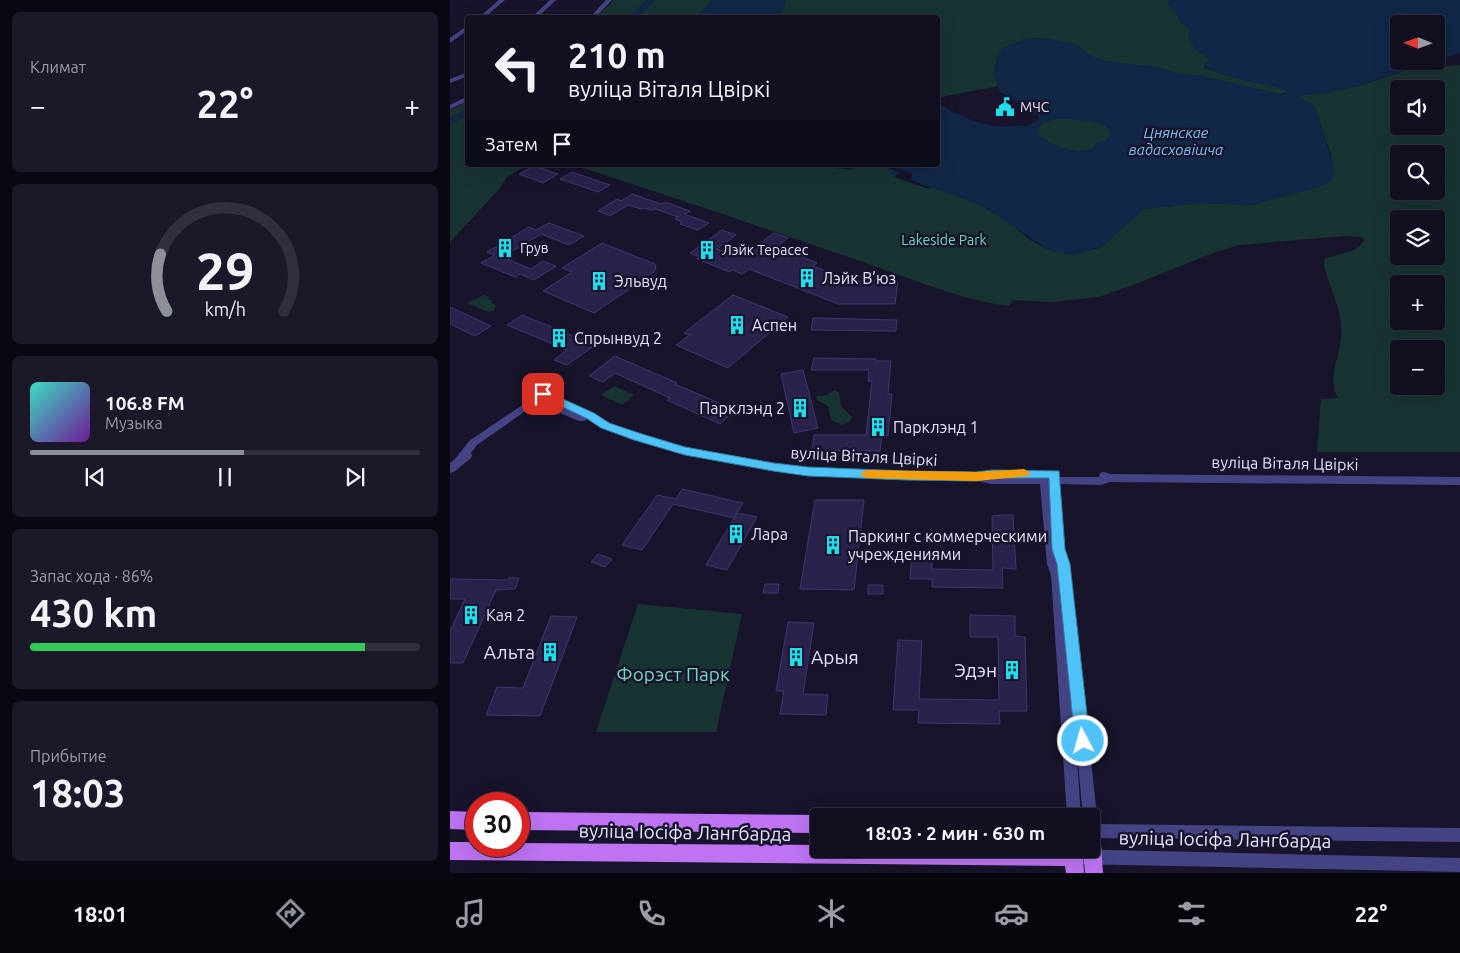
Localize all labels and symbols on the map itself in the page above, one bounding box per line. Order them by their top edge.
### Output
north arrow [1390,15,1445,70]
public building icon: МЧС [994,96,1016,118]
place label: МЧС [1020,99,1050,115]
water label: Цнянскае вадасховішча [1129,124,1223,158]
park label: Lakeside Park [901,232,987,248]
building icon: Грув [494,237,516,259]
building icon: Лэйк Терасес [696,239,718,261]
place label: Грув [520,240,549,256]
place label: Лэйк Терасес [722,242,809,258]
building icon: Лэйк В’юз [796,267,818,289]
place label: Лэйк В’юз [822,269,896,287]
building icon: Эльвуд [588,270,610,292]
place label: Эльвуд [614,272,667,290]
building icon: Аспен [726,314,748,336]
place label: Аспен [752,316,797,334]
building icon: Спрынвуд 2 [548,327,570,349]
place label: Спрынвуд 2 [574,329,662,347]
pin [522,373,564,415]
building icon: Парклэнд 2 [789,397,811,419]
place label: Парклэнд 2 [699,399,785,417]
building icon: Парклэнд 1 [867,416,889,438]
place label: Парклэнд 1 [893,418,979,436]
street label: вуліца Віталя Цвіркі [790,443,938,469]
street label: вуліца Віталя Цвіркі [1211,453,1359,473]
building icon: Лара [725,523,747,545]
place label: Лара [751,525,788,543]
place label: Паркинг с коммерческими учреждениями [848,527,1047,563]
building icon: Паркинг с коммерческими учреждениями [822,534,844,556]
building icon: Кая 2 [460,604,482,626]
place label: Кая 2 [486,606,525,624]
place label: Альта [484,641,535,663]
building icon: Альта [539,641,561,663]
building icon: Арыя [785,646,807,668]
place label: Арыя [811,646,859,668]
place label: Эдэн [954,659,997,681]
building icon: Эдэн [1001,659,1023,681]
park label: Форэст Парк [616,663,730,685]
position arrow [1056,714,1108,766]
speed limit sign: 30 [465,792,530,857]
street label: вуліца Іосіфа Лангбарда [578,819,792,845]
street label: вуліца Іосіфа Лангбарда [1118,826,1332,852]

